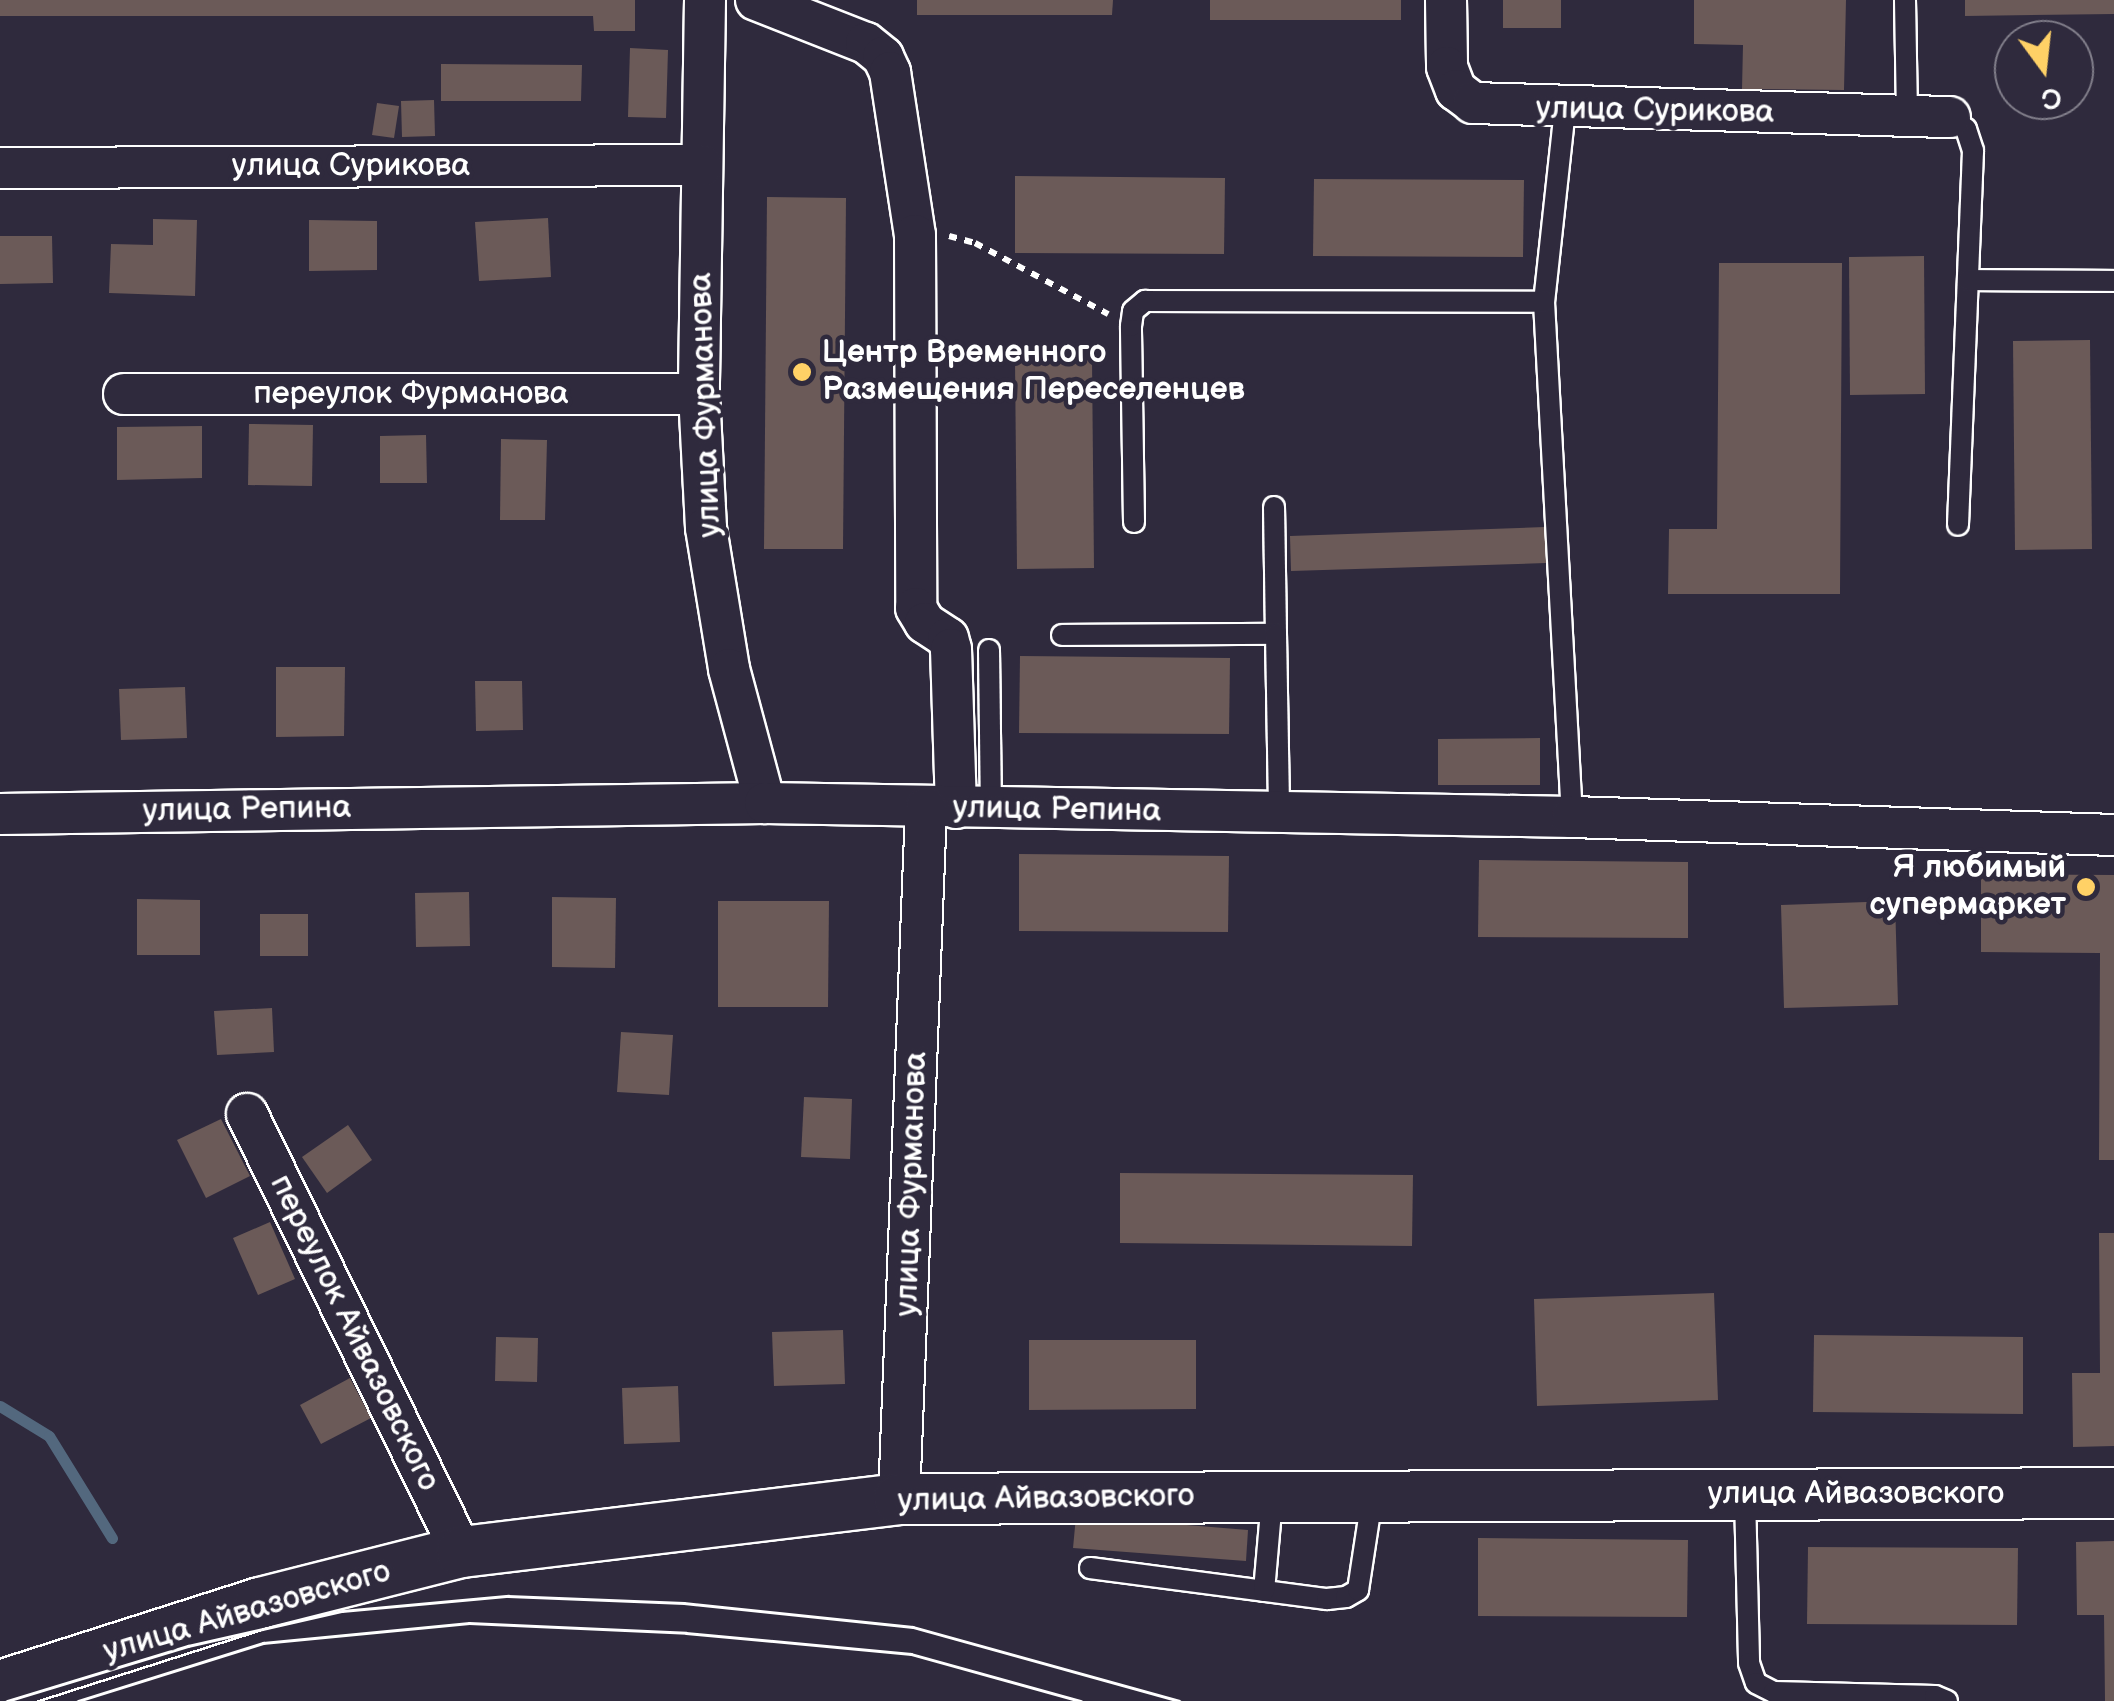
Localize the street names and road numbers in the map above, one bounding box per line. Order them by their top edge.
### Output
street label: улица Сурикова [1536,90,1774,132]
street label: улица Сурикова [232,147,470,185]
street label: улица Фурманова [682,272,730,538]
street label: переулок Фурманова [253,375,569,413]
street label: улица Репина [142,789,352,831]
street label: улица Репина [952,789,1162,831]
street label: улица Фурманова [888,1051,936,1317]
street label: переулок Айвазовского [261,1169,447,1497]
street label: улица Айвазовского [1708,1475,2004,1513]
street label: улица Айвазовского [897,1477,1195,1521]
street label: улица Айвазовского [99,1553,395,1671]

